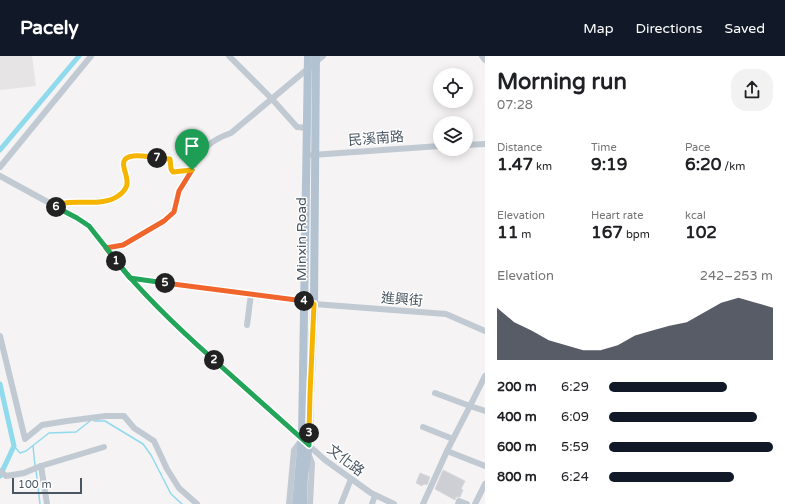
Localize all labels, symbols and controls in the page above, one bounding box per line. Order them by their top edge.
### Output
text: Pacely [20,17,79,39]
text: Map [583,20,614,37]
text: Directions [636,20,703,37]
text: Saved [725,20,765,37]
map controls [433,68,473,156]
button: locate [433,68,473,108]
text: Morning run [497,69,627,95]
button: share [731,69,773,111]
text: 07:28 [497,97,533,113]
button: layers [433,116,473,156]
street label: 民溪南路 [348,128,405,149]
pin [175,129,209,170]
icon: arrive [181,135,203,157]
text: Distance [497,141,542,154]
text: Time [591,141,617,154]
text: Pace [685,141,710,154]
pin: 7 [147,148,167,168]
text: 7 [154,151,160,164]
text: 1.47 [497,154,533,175]
text: 9:19 [591,154,627,175]
text: 6:20 [685,154,721,175]
text: km [533,160,552,173]
text: /km [721,160,745,173]
pin: 6 [46,197,66,217]
street label: Minxin Road [293,197,310,281]
text: 6 [53,200,59,213]
text: Elevation [497,209,545,222]
text: Heart rate [591,209,643,222]
text: kcal [685,209,706,222]
text: 11 [497,222,518,243]
text: 167 [591,222,623,243]
text: 102 [685,222,717,243]
text: m [518,228,531,241]
text: bpm [623,228,650,241]
pin: 1 [106,251,126,271]
text: 1 [113,254,119,267]
text: Elevation [497,268,554,284]
text: 242–253 m [700,268,773,284]
pin: 5 [155,273,175,293]
text: 5 [162,276,168,289]
street label: 進興街 [380,289,424,310]
pin: 4 [294,291,314,311]
text: 4 [301,294,307,307]
pin: 2 [204,350,224,370]
text: 2 [211,353,217,366]
text: 200 m [497,379,537,395]
text: 6:29 [561,379,589,395]
text: 400 m [497,409,537,425]
text: 6:09 [561,409,589,425]
pin: 3 [299,423,319,443]
text: 3 [306,426,312,439]
text: 600 m [497,439,537,455]
text: 5:59 [561,439,589,455]
street label: 文化路 [324,441,368,480]
text: 800 m [497,469,537,485]
text: 6:24 [561,469,589,485]
scale bar [12,476,82,495]
text: 100 m [18,478,52,491]

